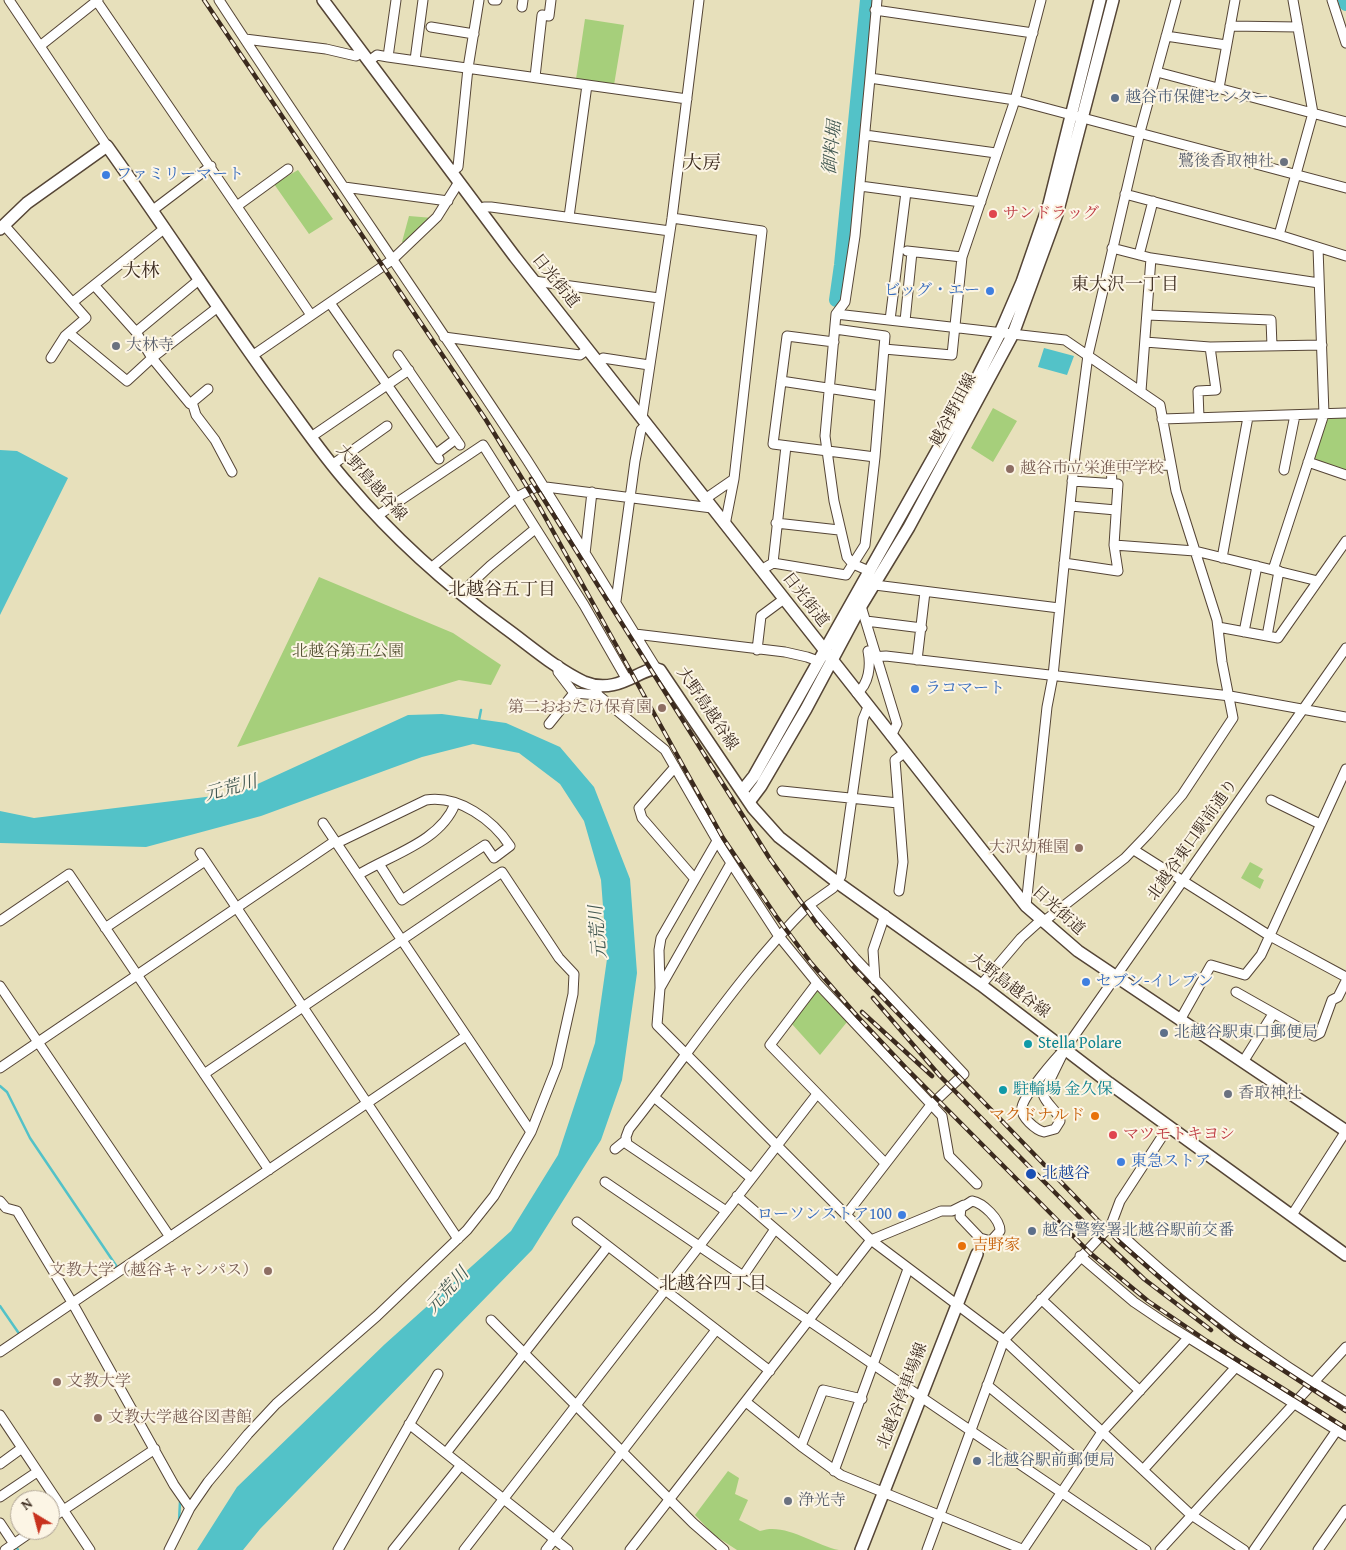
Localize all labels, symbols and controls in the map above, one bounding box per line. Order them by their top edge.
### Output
place label: 越谷市保健センター [1125,88,1269,108]
marker: 越谷市保健センター [1109,92,1121,104]
water label: 御料堀 [819,120,847,176]
place label: 鷺後香取神社 [1178,152,1274,172]
district label: 大房 [683,153,721,175]
marker: 鷺後香取神社 [1278,156,1290,168]
place label: ファミリーマート [116,165,244,185]
marker: ファミリーマート [100,169,112,181]
place label: サンドラッグ [1003,204,1099,224]
marker: サンドラッグ [987,208,999,220]
street label: 日光街道 [527,250,583,312]
district label: 大林 [122,261,160,283]
district label: 東大沢一丁目 [1071,274,1179,296]
place label: ビッグ・エー [884,281,980,301]
marker: ビッグ・エー [984,285,996,297]
place label: 大林寺 [126,336,174,356]
marker: 大林寺 [110,340,122,352]
street label: 越谷野田線 [927,370,981,450]
street label: 大野島越谷線 [332,441,410,525]
place label: 越谷市立栄進中学校 [1020,459,1164,479]
marker: 越谷市立栄進中学校 [1004,463,1016,475]
street label: 日光街道 [778,569,832,631]
district label: 北越谷五丁目 [448,579,556,601]
park label: 北越谷第五公園 [292,642,404,662]
street label: 大野島越谷線 [672,664,742,754]
place label: ラコマート [925,679,1005,699]
marker: ラコマート [909,683,921,695]
place label: 第二おおたけ保育園 [508,698,652,718]
marker: 第二おおたけ保育園 [656,702,668,714]
water label: 元荒川 [202,772,260,806]
street label: 北越谷東口駅前通り [1144,776,1242,904]
place label: 大沢幼稚園 [989,838,1069,858]
marker: 大沢幼稚園 [1073,842,1085,854]
street label: 日光街道 [1028,882,1088,940]
water label: 元荒川 [586,904,612,960]
street label: 大野島越谷線 [965,949,1053,1023]
place label: セブン-イレブン [1096,972,1213,992]
marker: セブン-イレブン [1080,976,1092,988]
place label: 北越谷駅東口郵便局 [1174,1023,1318,1043]
marker: 北越谷駅東口郵便局 [1158,1027,1170,1039]
place label: Stella Polare [1038,1034,1122,1054]
marker: Stella Polare [1022,1038,1034,1050]
place label: 駐輪場 金久保 [1013,1080,1113,1100]
marker: 駐輪場 金久保 [997,1084,1009,1096]
place label: 香取神社 [1238,1084,1302,1104]
marker: 香取神社 [1222,1088,1234,1100]
place label: マクドナルド [989,1106,1085,1126]
marker: マクドナルド [1089,1110,1101,1122]
place label: マツモトキヨシ [1123,1125,1235,1145]
marker: マツモトキヨシ [1107,1129,1119,1141]
place label: 東急ストア [1131,1152,1211,1172]
marker: 東急ストア [1115,1156,1127,1168]
place label: 北越谷 [1042,1164,1090,1184]
marker: 北越谷 [1024,1167,1038,1181]
place label: ローソンストア100 [757,1205,892,1225]
marker: ローソンストア100 [896,1209,908,1221]
place label: 越谷警察署北越谷駅前交番 [1042,1221,1234,1241]
marker: 越谷警察署北越谷駅前交番 [1026,1225,1038,1237]
place label: 吉野家 [972,1236,1020,1256]
marker: 吉野家 [956,1240,968,1252]
place label: 文教大学（越谷キャンパス） [50,1261,258,1281]
water label: 元荒川 [422,1264,474,1318]
marker: 文教大学（越谷キャンパス） [262,1265,274,1277]
district label: 北越谷四丁目 [659,1273,767,1295]
street label: 北越谷停車場線 [874,1340,932,1452]
place label: 文教大学 [67,1372,131,1392]
marker: 文教大学 [51,1376,63,1388]
place label: 文教大学越谷図書館 [108,1408,252,1428]
marker: 文教大学越谷図書館 [92,1412,104,1424]
place label: 北越谷駅前郵便局 [987,1451,1115,1471]
marker: 北越谷駅前郵便局 [971,1455,983,1467]
north arrow [10,1490,60,1540]
place label: 浄光寺 [798,1491,846,1511]
text: N [17,1493,36,1515]
marker: 浄光寺 [782,1495,794,1507]

